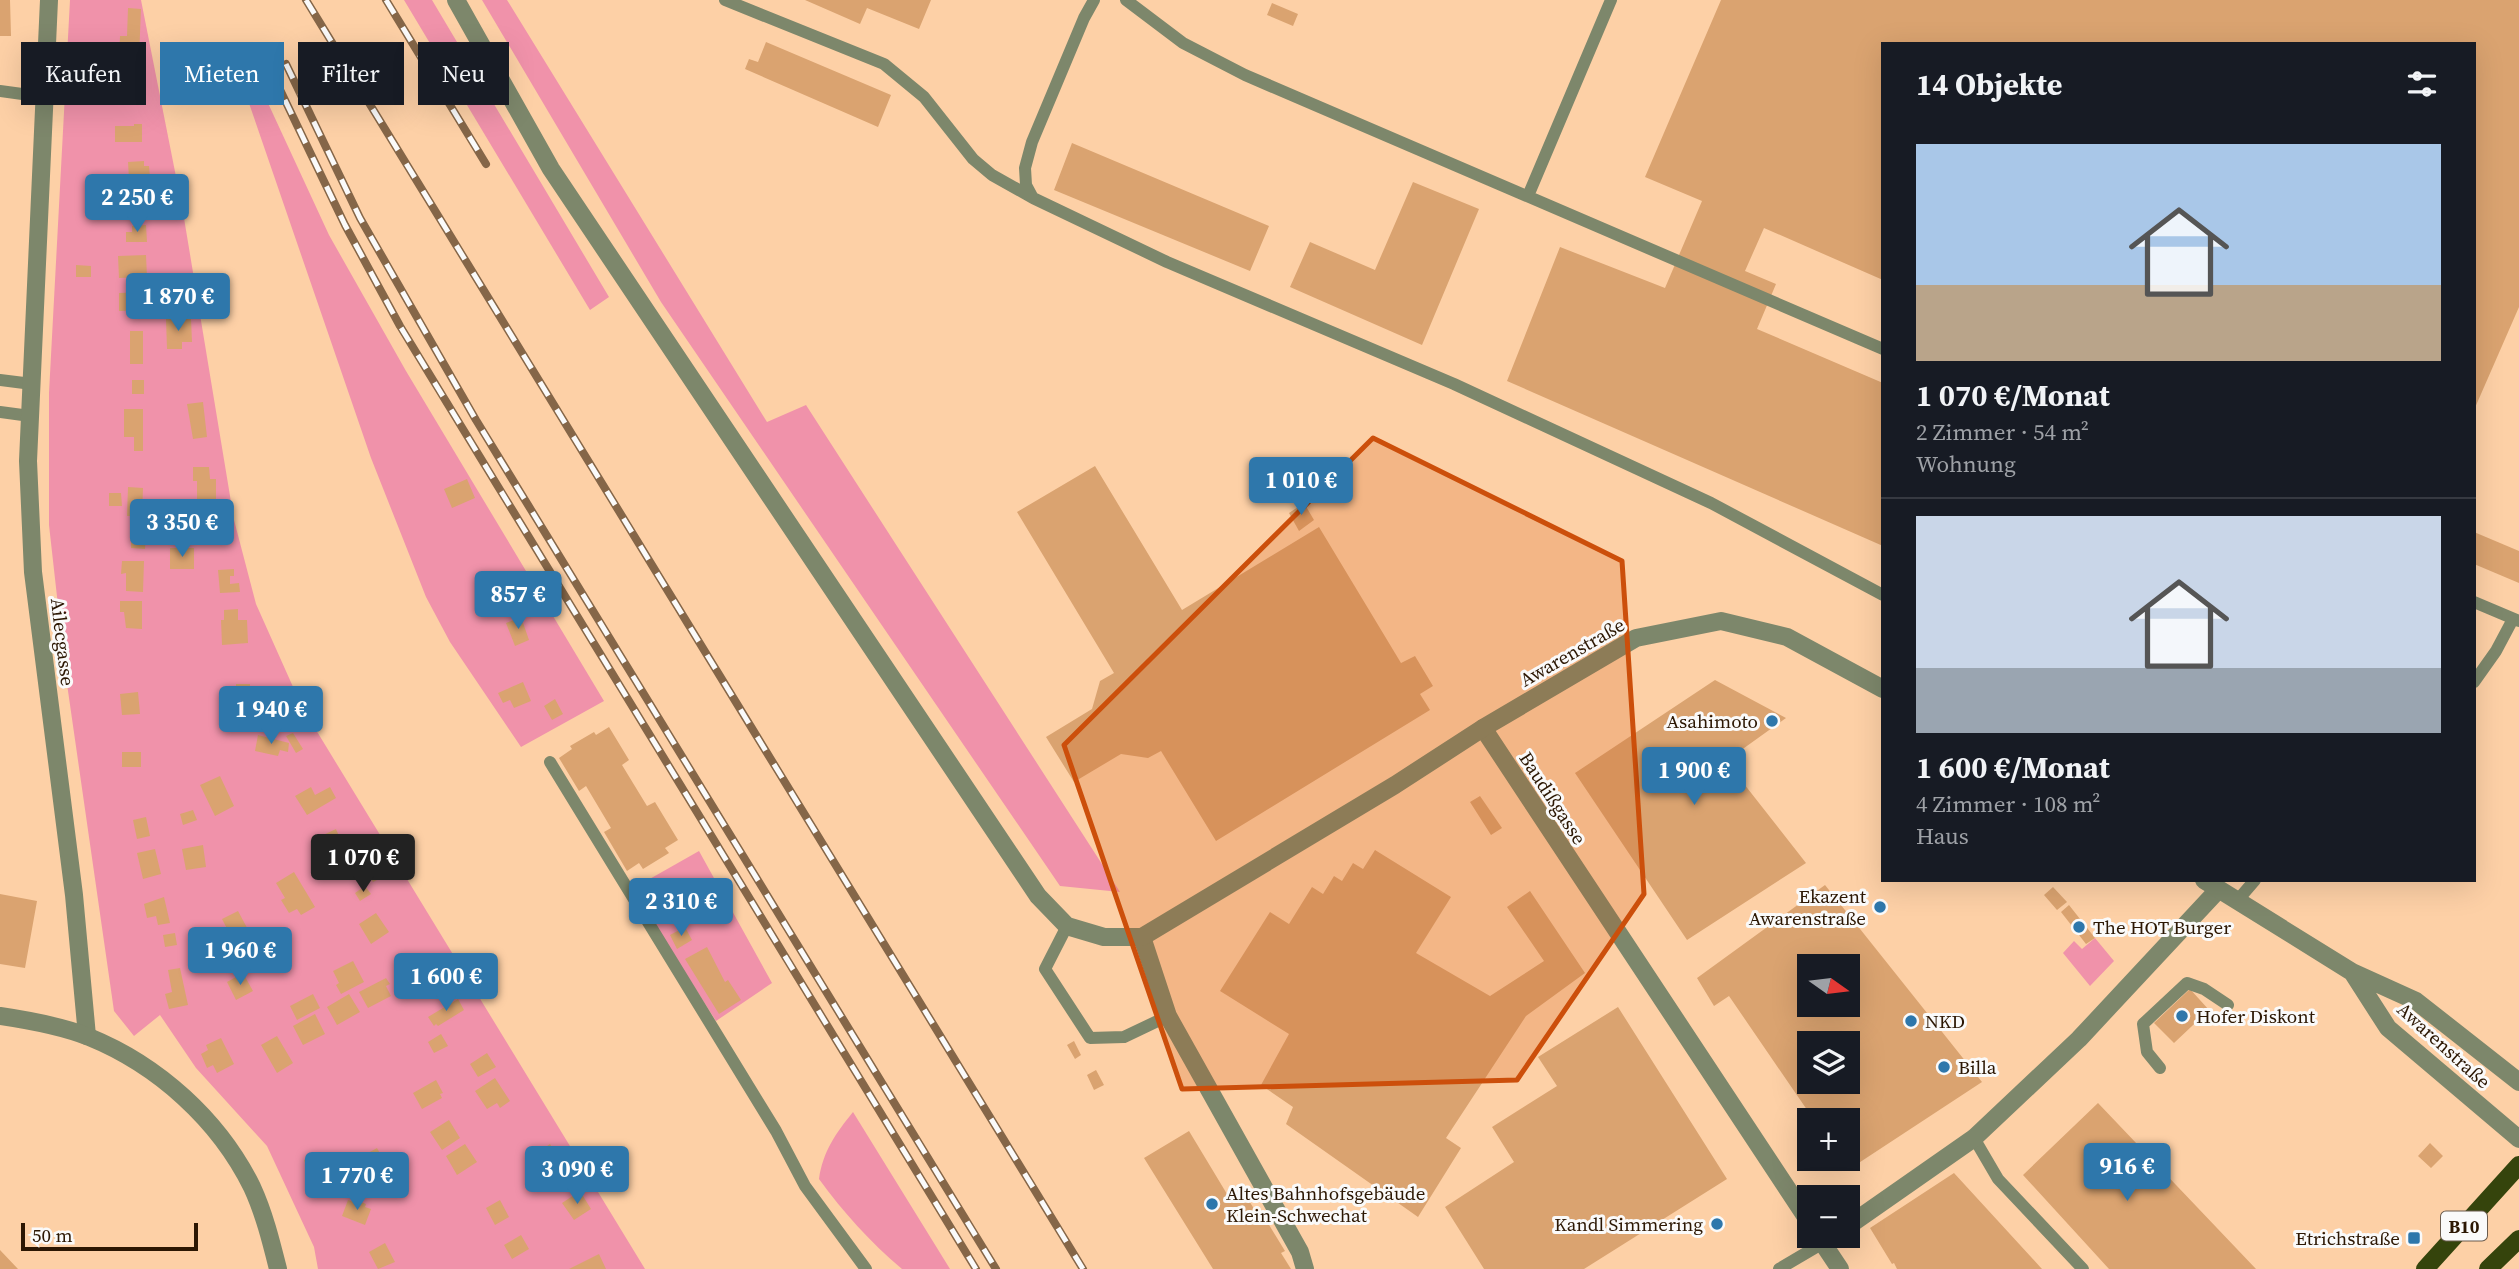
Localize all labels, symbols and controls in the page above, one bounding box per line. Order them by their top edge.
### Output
chip: Kaufen [21,42,146,105]
chip: Mieten [160,42,284,105]
chip: Filter [298,42,404,105]
chip: Neu [418,42,509,105]
text: 14 Objekte [1916,64,2062,105]
icon: filters [2403,65,2441,103]
pin: 2 250 € [72,174,202,234]
text: 2 250 € [101,181,173,213]
icon: home [2116,189,2242,315]
pin: 1 870 € [113,274,243,333]
text: 1 870 € [142,280,214,312]
text: 1 070 €/Monat [1916,375,2110,416]
text: 2 Zimmer · 54 m² [1916,416,2089,448]
text: Wohnung [1916,448,2016,480]
pin: 1 010 € [1236,458,1366,517]
text: 1 010 € [1265,464,1337,496]
pin: 3 350 € [117,500,247,559]
text: 3 350 € [146,506,218,538]
icon: home [2116,561,2242,687]
pin: 857 € [469,572,567,631]
text: 857 € [491,578,545,610]
street label: Ailecgasse [45,597,81,687]
street label: Awarenstraße [1515,611,1629,693]
pin: 1 940 € [206,686,336,746]
text: 1 940 € [235,693,307,725]
place label: Asahimoto [1666,708,1758,734]
marker: Asahimoto [1764,713,1780,729]
street label: Baudißgasse [1513,747,1593,849]
text: 1 600 €/Monat [1916,747,2110,788]
pin: 1 900 € [1629,748,1759,807]
text: 1 900 € [1658,754,1730,786]
text: 4 Zimmer · 108 m² [1916,788,2100,820]
text: Haus [1916,820,1969,852]
pin: 1 070 € [298,834,428,894]
text: 1 070 € [327,841,399,873]
pin: 2 310 € [616,878,746,938]
place label: Ekazent Awarenstraße [1749,883,1867,931]
text: 2 310 € [645,885,717,917]
marker: Ekazent Awarenstraße [1872,899,1888,915]
place label: The HOT Burger [2093,914,2231,940]
marker: The HOT Burger [2071,919,2087,935]
pin: 1 960 € [175,928,305,987]
text: 1 960 € [204,934,276,966]
pin: 1 600 € [381,954,511,1013]
north arrow [1797,954,1860,1017]
map controls [1797,954,1860,1248]
text: 1 600 € [410,960,482,992]
street label: Awarenstraße [2392,996,2496,1094]
place label: Hofer Diskont [2196,1003,2316,1029]
place label: NKD [1925,1008,1965,1034]
marker: Hofer Diskont [2174,1008,2190,1024]
marker: NKD [1903,1013,1919,1029]
button: layers [1797,1031,1860,1094]
place label: Billa [1958,1054,1997,1080]
marker: Billa [1936,1059,1952,1075]
button: + [1797,1108,1860,1171]
pin: 916 € [2078,1144,2176,1203]
pin: 3 090 € [512,1146,642,1206]
text: 916 € [2100,1150,2154,1182]
pin: 1 770 € [292,1152,422,1212]
text: 3 090 € [541,1153,613,1185]
text: 1 770 € [321,1159,393,1191]
place label: Altes Bahnhofsgebäude Klein-Schwechat [1226,1180,1425,1228]
button: − [1797,1185,1860,1248]
marker: Altes Bahnhofsgebäude Klein-Schwechat [1204,1196,1220,1212]
place label: Kandl Simmering [1554,1211,1703,1237]
road number: B10 [2441,1212,2487,1240]
marker: Kandl Simmering [1709,1216,1725,1232]
scale bar [21,1220,198,1252]
text: 50 m [32,1222,73,1248]
place label: Etrichstraße [2295,1225,2400,1251]
marker: Etrichstraße [2406,1230,2422,1246]

